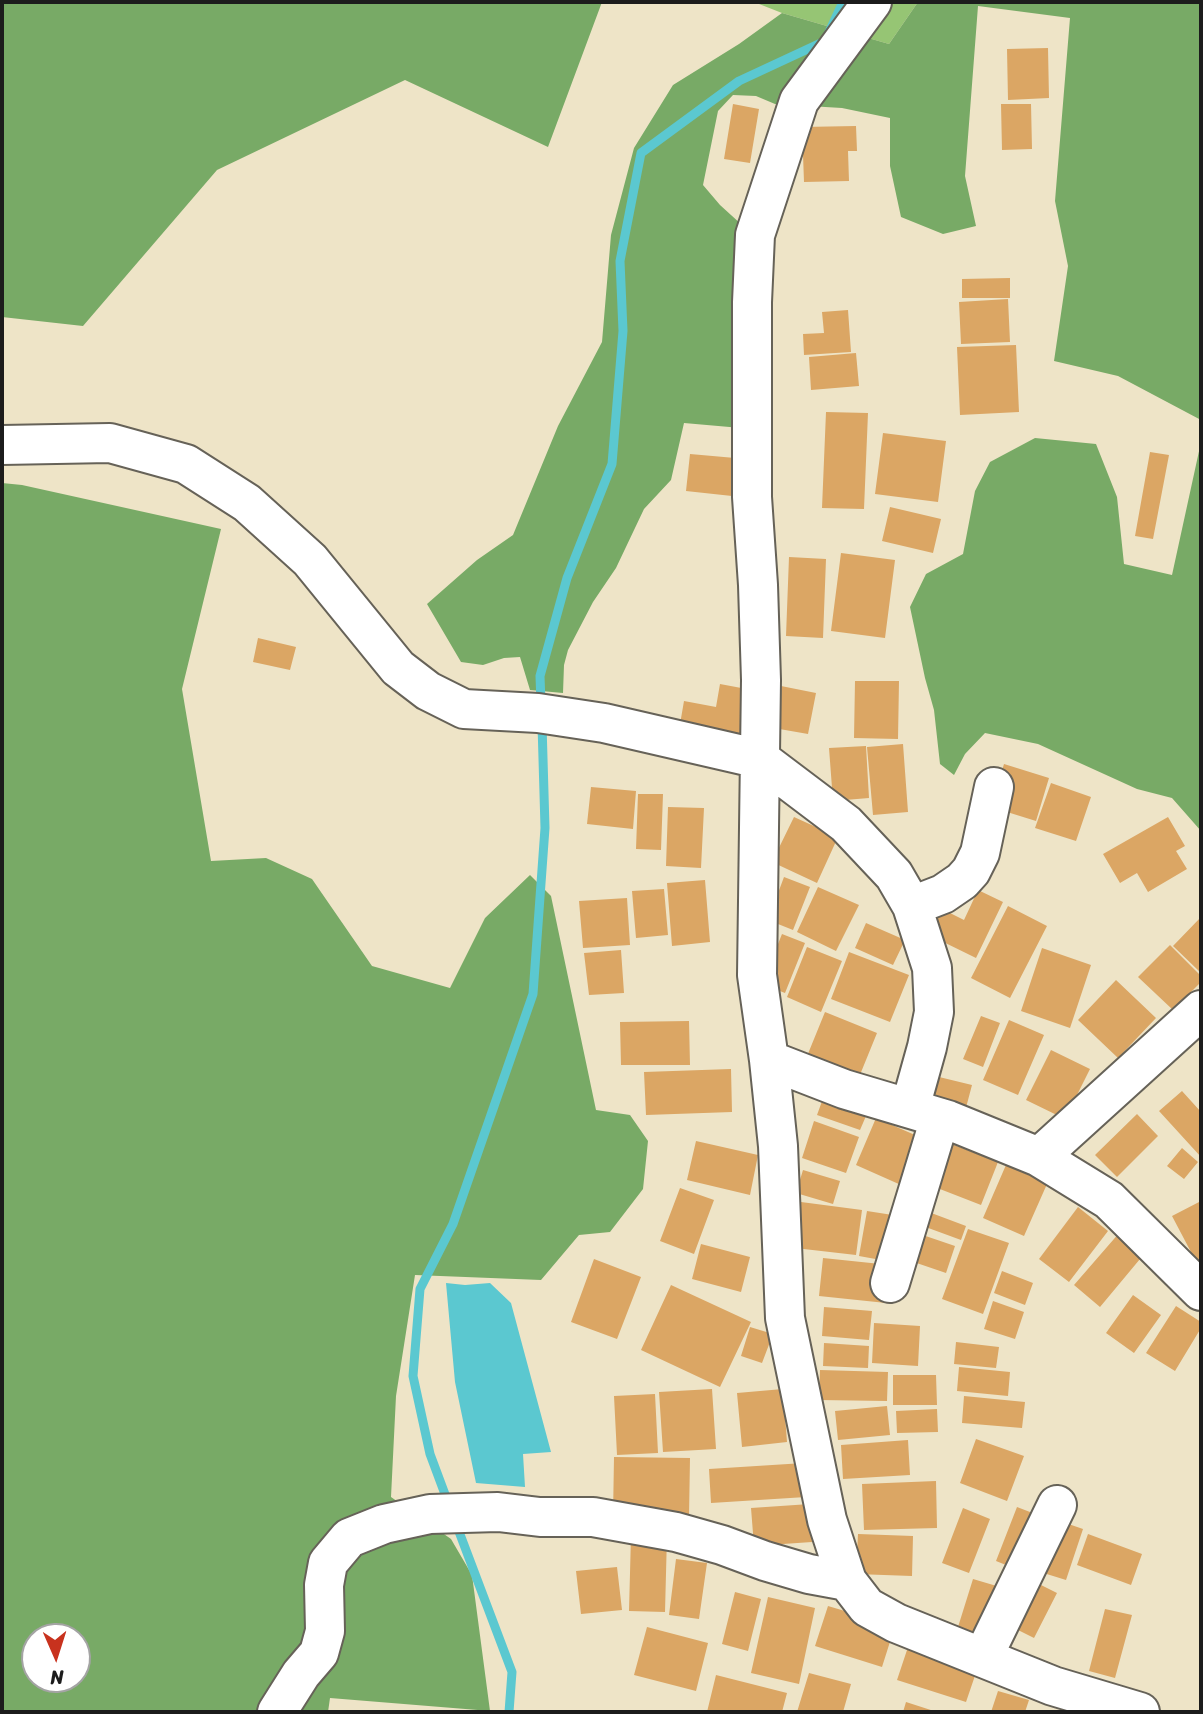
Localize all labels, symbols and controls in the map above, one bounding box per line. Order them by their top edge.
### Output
north arrow [21,1623,91,1693]
text: N [50,1661,64,1694]

